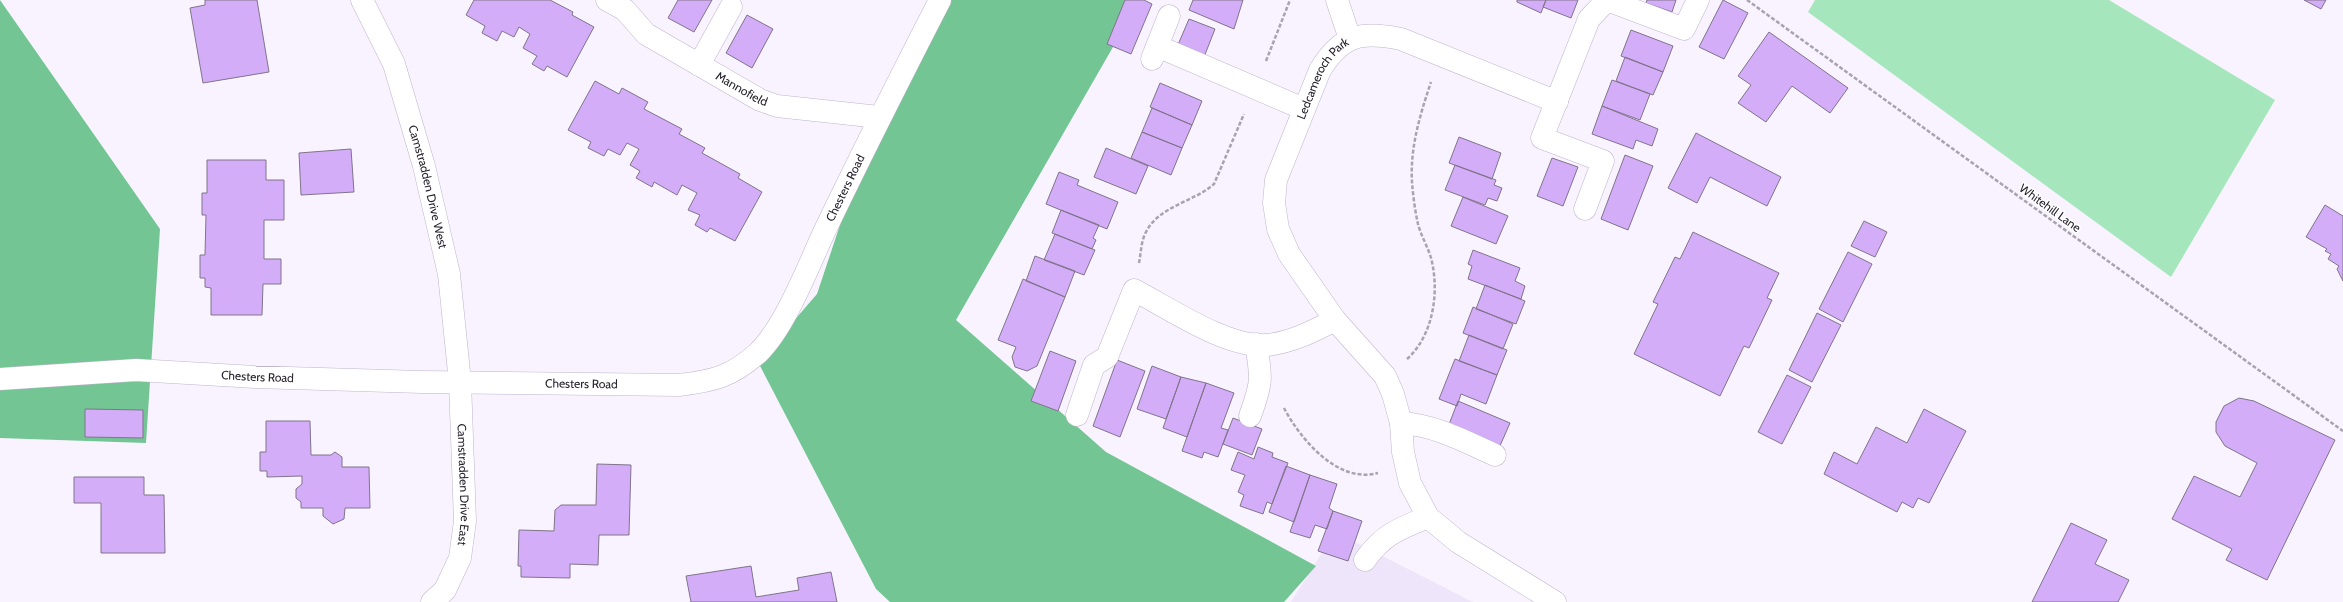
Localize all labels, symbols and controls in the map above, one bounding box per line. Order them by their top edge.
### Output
street label: Ledcameroch Park [1293,34,1352,121]
street label: Mannofield [713,68,770,109]
street label: Camstradden Drive West [405,123,451,250]
street label: Chesters Road [822,152,868,224]
street label: Whitehill Lane [2017,180,2084,235]
street label: Chesters Road [221,367,294,385]
street label: Chesters Road [545,375,618,391]
street label: Camstradden Drive East [455,423,473,547]

